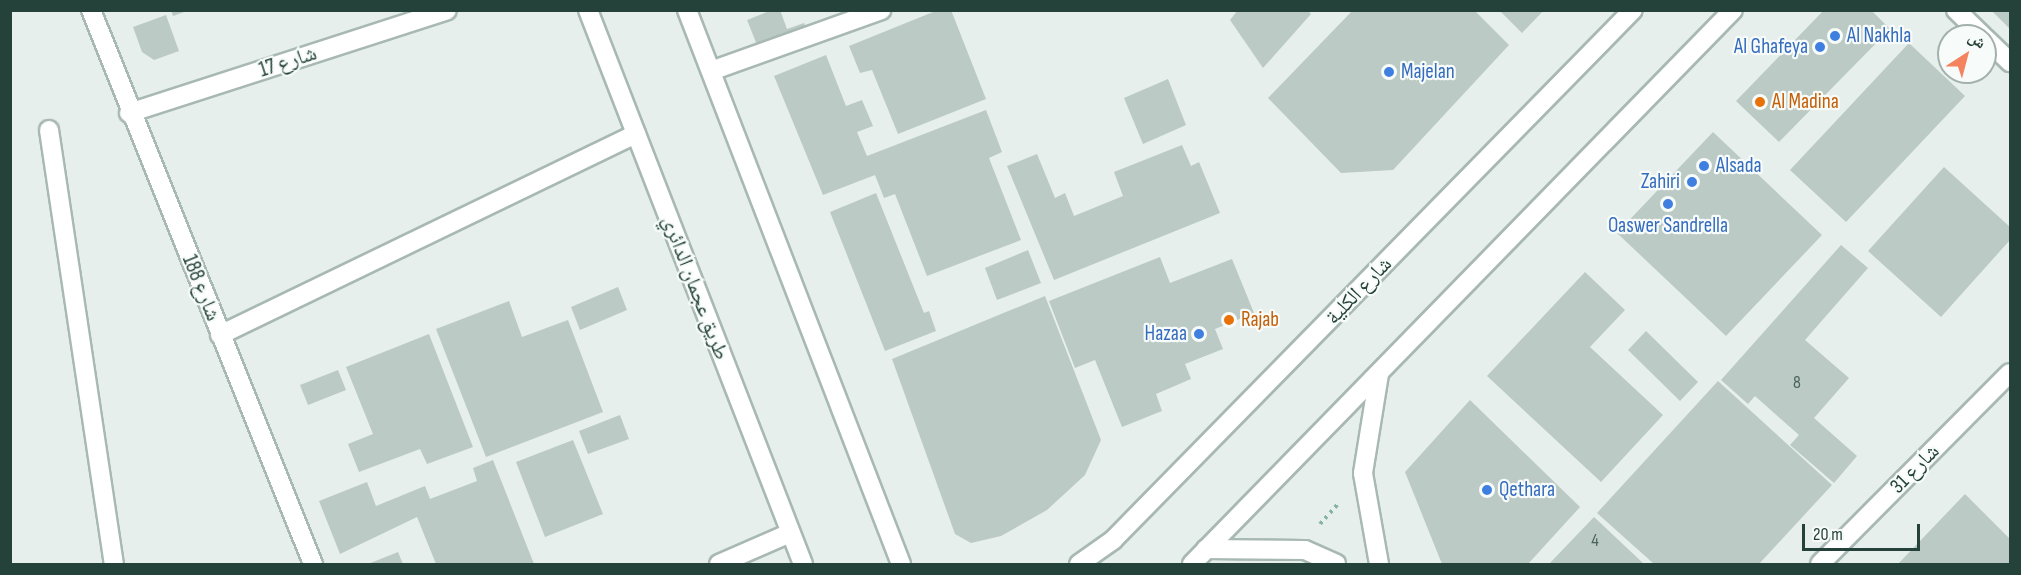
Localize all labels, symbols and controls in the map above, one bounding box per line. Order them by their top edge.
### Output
place label: Al Nakhla [1847,23,1911,49]
north arrow [1937,24,1997,84]
text: ش [1964,28,1989,53]
marker: Al Nakhla [1828,29,1842,43]
place label: Al Ghafeya [1734,34,1808,60]
marker: Al Ghafeya [1813,40,1827,54]
street label: شارع 17 [256,41,320,83]
place label: Majelan [1401,59,1455,85]
marker: Majelan [1382,65,1396,79]
place label: Al Madina [1772,89,1839,115]
marker: Al Madina [1753,95,1767,109]
place label: Alsada [1716,153,1762,179]
marker: Alsada [1697,159,1711,173]
place label: Zahiri [1641,169,1680,195]
marker: Zahiri [1685,175,1699,189]
marker: Oaswer Sandrella [1661,197,1675,211]
street label: طريق عجمان الدائري [656,212,734,364]
place label: Oaswer Sandrella [1608,213,1728,239]
street label: شارع 188 [176,251,226,325]
street label: شارع الكلية [1321,252,1397,330]
place label: Rajab [1241,307,1279,333]
marker: Rajab [1222,313,1236,327]
place label: Hazaa [1145,321,1187,347]
marker: Hazaa [1192,327,1206,341]
house number: 8 [1793,372,1801,394]
street label: شارع 31 [1885,439,1945,499]
place label: Qethara [1499,477,1555,503]
marker: Qethara [1480,483,1494,497]
scale bar [1805,512,1924,550]
text: 20 m [1813,524,1843,545]
house number: 4 [1591,530,1599,552]

